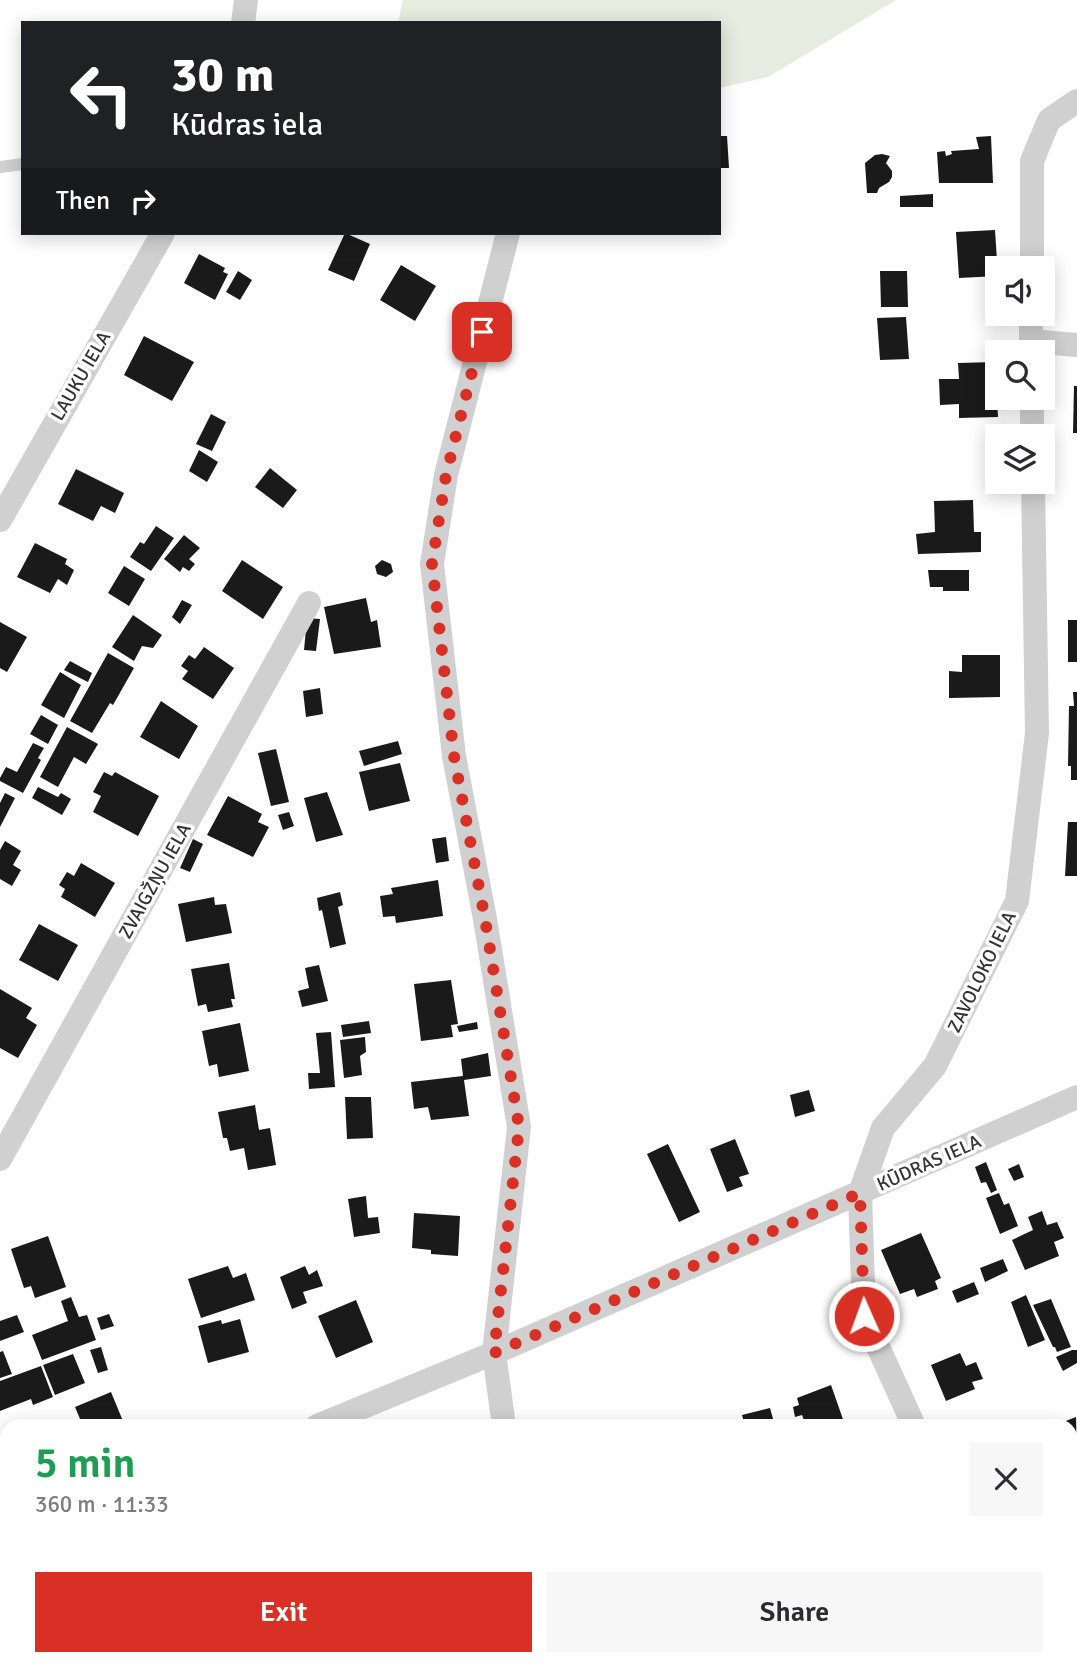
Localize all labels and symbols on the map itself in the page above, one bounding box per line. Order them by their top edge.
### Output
pin [452,302,512,362]
street label: LAUKU IELA [46,327,116,425]
street label: ZVAIGŽŅU IELA [113,819,197,943]
street label: ZAVOLOKO IELA [942,907,1022,1037]
street label: KŪDRAS IELA [873,1129,985,1197]
position arrow [827,1279,901,1353]

